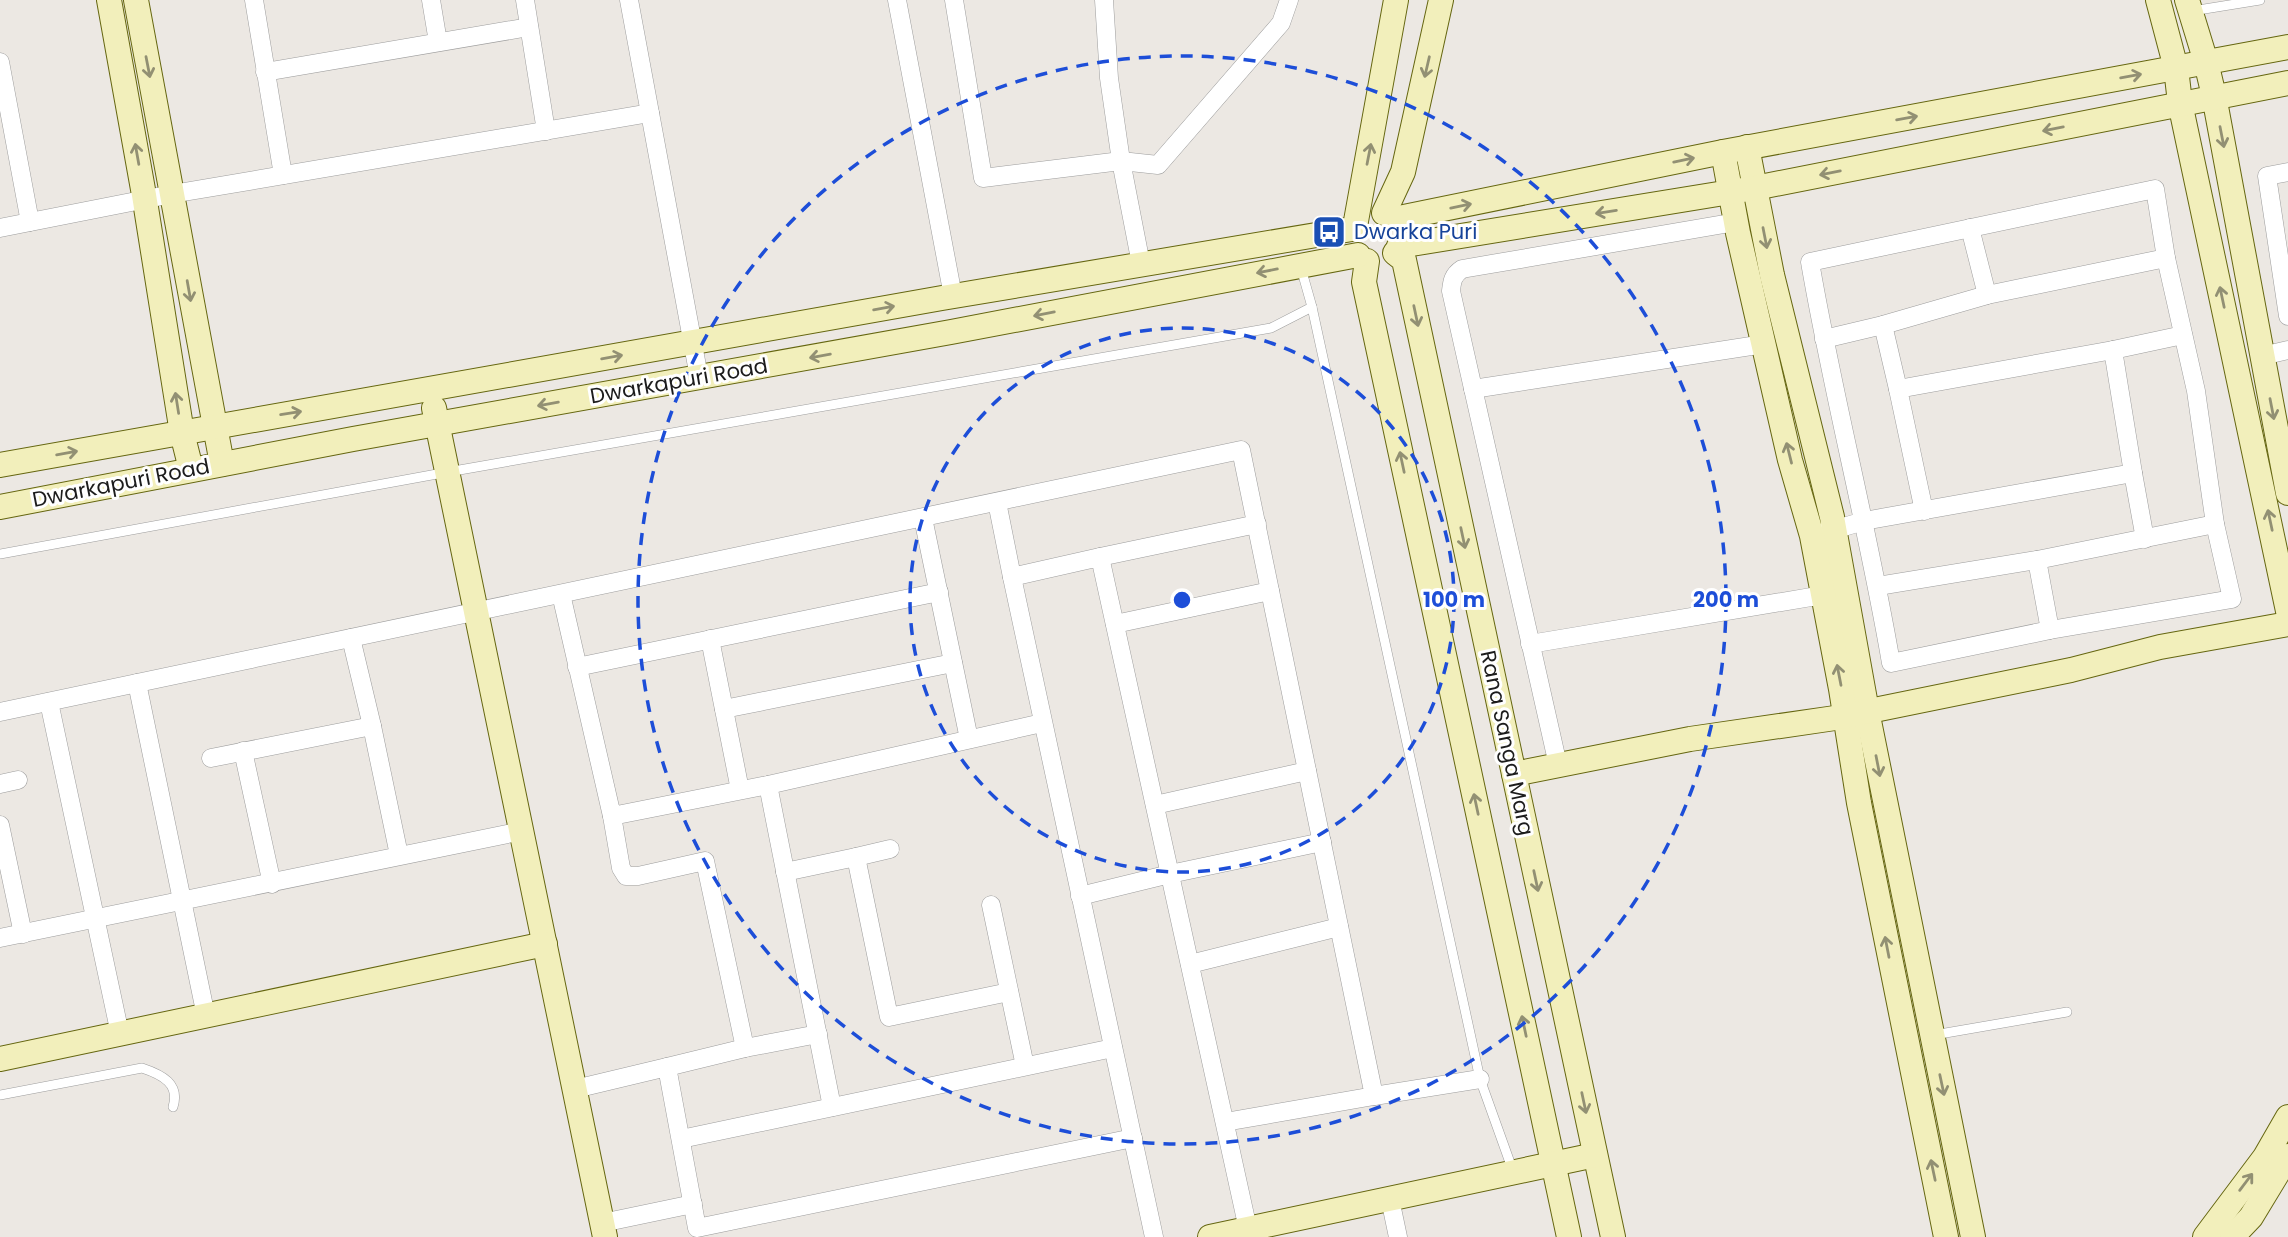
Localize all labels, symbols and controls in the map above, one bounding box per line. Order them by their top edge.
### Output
one-way arrow [142,55,156,78]
one-way arrow [1420,55,1433,78]
one-way arrow [2119,69,2142,83]
one-way arrow [1895,110,1918,124]
one-way arrow [2042,122,2065,136]
one-way arrow [2216,125,2229,148]
one-way arrow [130,143,143,166]
one-way arrow [1362,143,1376,166]
one-way arrow [1672,152,1695,166]
one-way arrow [1819,166,1841,180]
one-way arrow [1449,198,1472,212]
one-way arrow [1595,206,1617,219]
bus stop icon: Dwarka Puri [1310,213,1348,251]
place label: Dwarka Puri [1354,217,1477,246]
one-way arrow [1759,226,1773,249]
one-way arrow [1256,265,1279,279]
one-way arrow [183,279,197,302]
one-way arrow [2215,286,2229,309]
one-way arrow [872,301,895,315]
one-way arrow [1409,304,1423,327]
one-way arrow [1033,308,1056,322]
one-way arrow [600,350,623,363]
one-way arrow [809,350,832,363]
street label: Dwarkapuri Road [588,351,770,410]
one-way arrow [170,392,183,415]
one-way arrow [2266,397,2279,420]
one-way arrow [537,398,560,411]
one-way arrow [279,406,302,419]
one-way arrow [1782,442,1795,465]
one-way arrow [55,446,78,459]
street label: Dwarkapuri Road [30,451,212,514]
one-way arrow [1395,451,1409,474]
one-way arrow [2262,509,2276,532]
one-way arrow [1457,526,1471,549]
text: 100 m [1423,585,1485,614]
text: 200 m [1693,585,1759,614]
centre of rings [1170,588,1194,612]
street label: Rana Sanga Marg [1474,648,1541,838]
one-way arrow [1831,664,1845,687]
one-way arrow [1872,754,1886,777]
one-way arrow [1469,793,1482,816]
one-way arrow [1530,869,1544,892]
one-way arrow [1880,936,1894,959]
one-way arrow [1516,1015,1530,1038]
one-way arrow [1936,1073,1950,1096]
one-way arrow [1578,1091,1592,1114]
one-way arrow [1925,1159,1939,1182]
one-way arrow [2238,1174,2253,1192]

